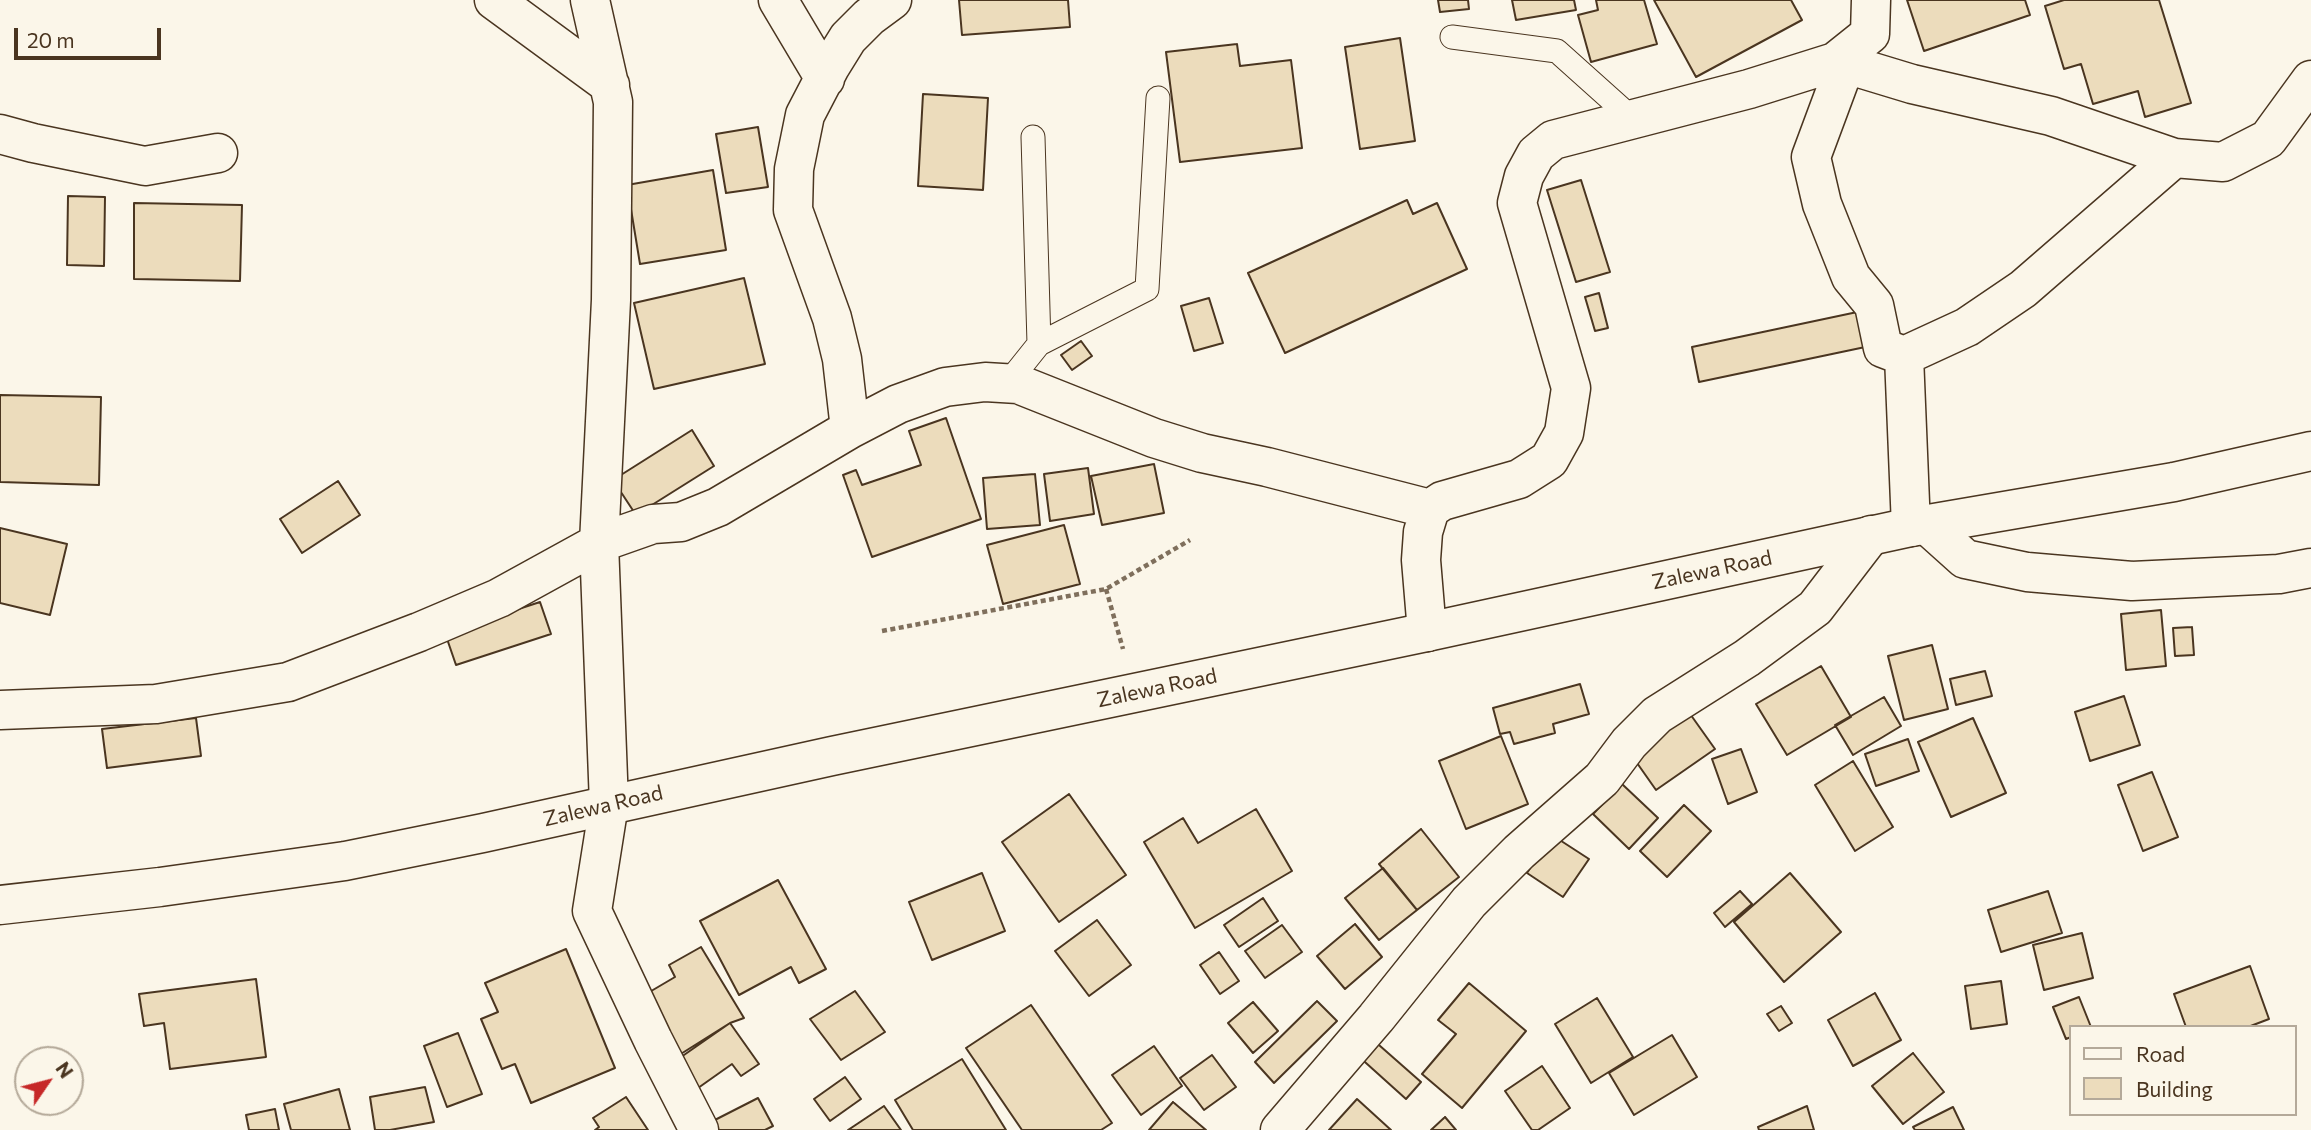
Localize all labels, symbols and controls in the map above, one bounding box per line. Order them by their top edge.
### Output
scale bar [18,14,164,58]
text: 20 m [27,27,75,52]
street label: Zalewa Road [1650,545,1774,595]
street label: Zalewa Road [1095,663,1219,713]
street label: Zalewa Road [541,780,665,832]
legend [2070,1025,2297,1116]
text: Road [2136,1041,2185,1066]
north arrow [14,1046,84,1116]
text: N [51,1057,78,1082]
text: Building [2136,1076,2213,1101]

